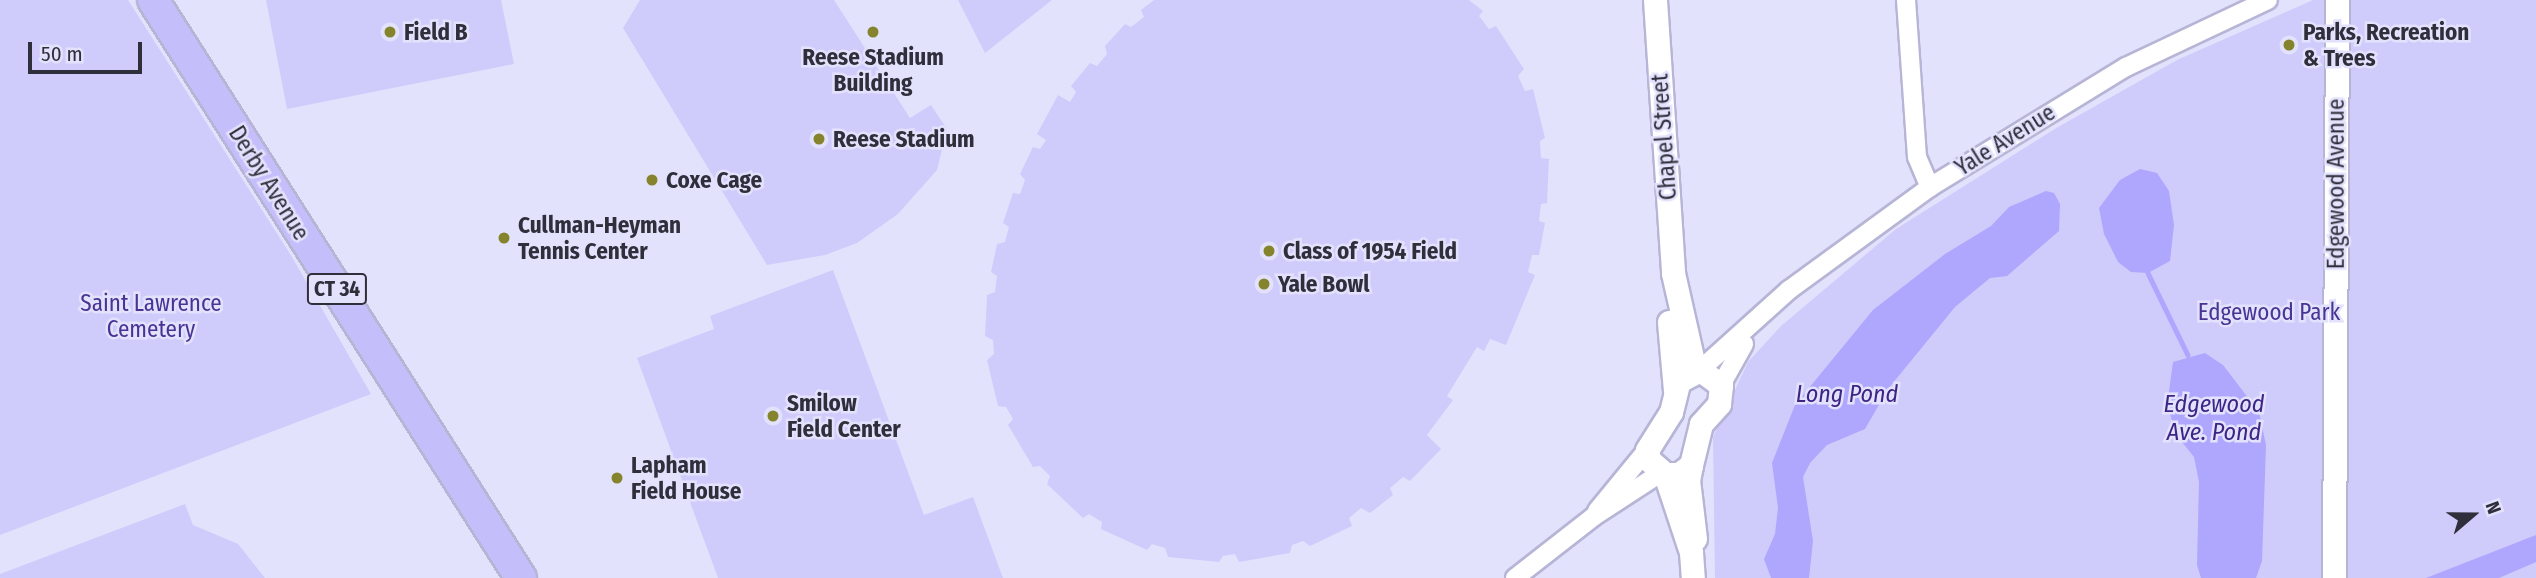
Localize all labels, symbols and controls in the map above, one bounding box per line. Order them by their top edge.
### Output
place label: Field B [404,18,468,46]
place label: Parks, Recreation & Trees [2303,18,2469,72]
marker: Field B [382,24,398,40]
marker: Reese Stadium Building [865,24,881,40]
scale bar [32,28,145,72]
marker: Parks, Recreation & Trees [2281,37,2297,53]
text: 50 m [41,41,83,67]
place label: Reese Stadium Building [802,43,944,97]
street label: Chapel Street [1646,73,1682,201]
street label: Yale Avenue [1950,98,2060,182]
street label: Edgewood Avenue [2322,99,2350,269]
street label: Derby Avenue [223,121,315,245]
place label: Reese Stadium [833,125,975,153]
marker: Reese Stadium [811,131,827,147]
place label: Coxe Cage [666,166,762,194]
marker: Coxe Cage [644,172,660,188]
place label: Cullman-Heyman Tennis Center [518,211,681,265]
marker: Cullman-Heyman Tennis Center [496,230,512,246]
place label: Class of 1954 Field [1283,237,1457,265]
marker: Class of 1954 Field [1261,243,1277,259]
place label: Yale Bowl [1278,270,1370,298]
road number: CT 34 [306,272,368,306]
marker: Yale Bowl [1256,276,1272,292]
park label: Saint Lawrence Cemetery [80,289,222,343]
park label: Edgewood Park [2198,298,2340,326]
water label: Long Pond [1796,381,1898,409]
place label: Smilow Field Center [787,389,901,443]
water label: Edgewood Ave. Pond [2163,391,2265,447]
marker: Smilow Field Center [765,408,781,424]
place label: Lapham Field House [631,451,742,505]
marker: Lapham Field House [609,470,625,486]
north arrow [2438,480,2508,550]
text: N [2480,498,2506,517]

